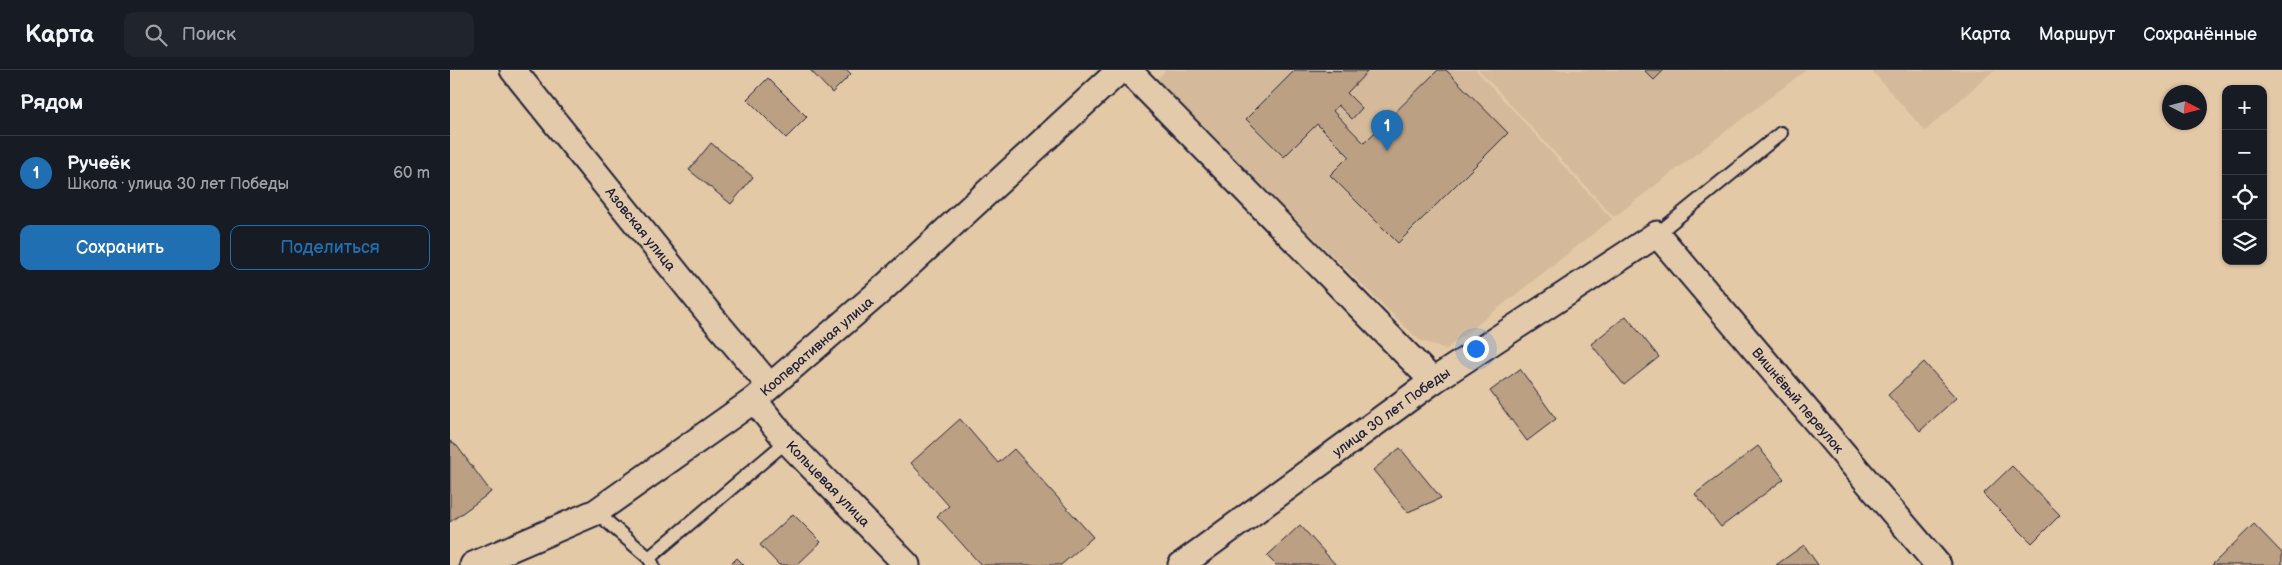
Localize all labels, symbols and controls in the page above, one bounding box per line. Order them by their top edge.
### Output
search box [124,12,474,57]
text: Карта [25,20,94,49]
icon: search [142,21,170,49]
text: Поиск [182,23,236,46]
text: Карта [1960,24,2011,45]
text: Маршрут [2039,24,2115,45]
text: Сохранённые [2143,24,2257,45]
north arrow [2162,85,2207,130]
map controls [2222,85,2267,265]
button: + [2222,85,2267,130]
text: Рядом [20,90,83,115]
pin: 1 [1371,110,1403,151]
button: − [2222,130,2267,175]
text: Ручеёк [67,152,130,175]
text: 1 [33,164,39,183]
text: 60 m [393,164,430,183]
text: Школа · улица 30 лет Победы [67,175,289,194]
button: locate [2222,175,2267,220]
street label: Азовская улица [602,183,680,275]
button: layers [2222,220,2267,265]
button: Сохранить [20,225,220,270]
button: Поделиться [230,225,430,270]
street label: Кооперативная улица [756,292,877,400]
your location [1463,336,1489,362]
street label: Вишнёвый переулок [1749,344,1848,457]
street label: улица 30 лет Победы [1329,364,1453,460]
street label: Кольцевая улица [783,437,874,531]

